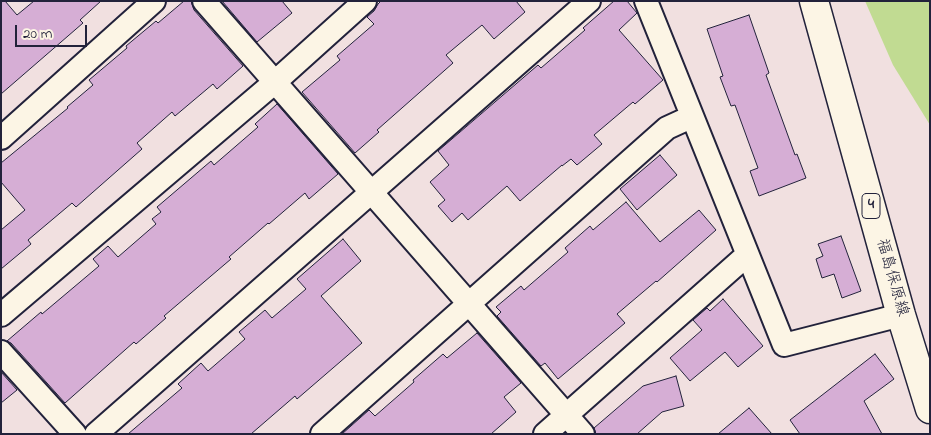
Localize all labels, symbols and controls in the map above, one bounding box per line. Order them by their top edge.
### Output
scale bar [18,15,90,47]
text: 20 m [23,23,52,45]
road number: 4 [862,194,880,218]
street label: 福島保原線 [871,237,911,319]

